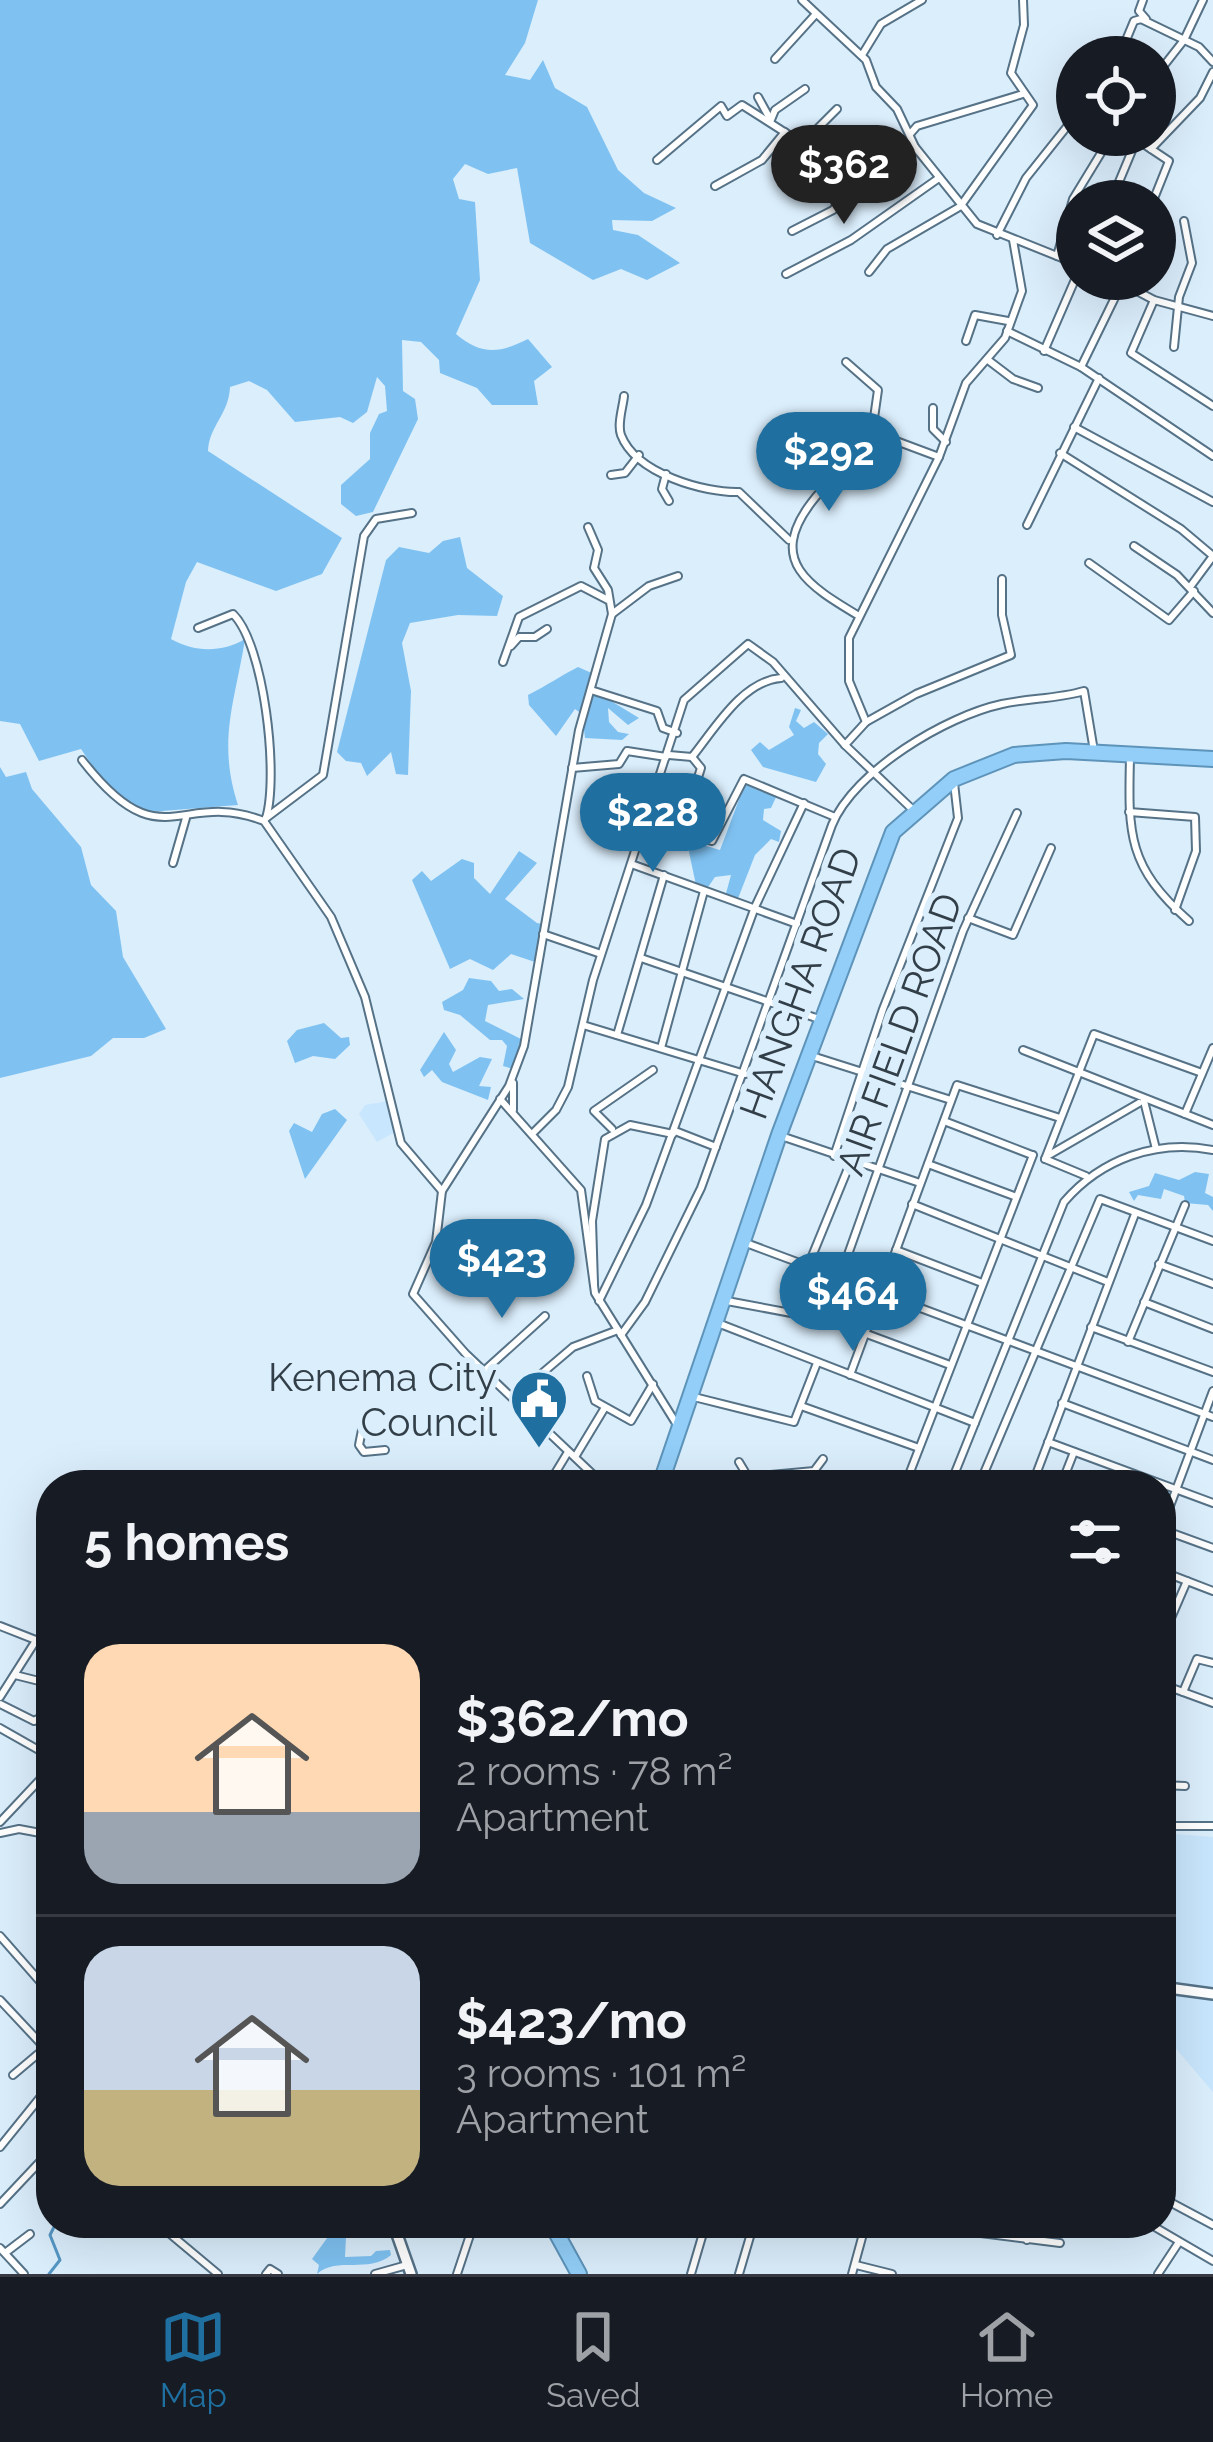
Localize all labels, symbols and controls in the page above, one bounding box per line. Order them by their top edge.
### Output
map controls [1056,36,1176,300]
button: locate [1056,36,1176,156]
pin: $362 [773,125,915,227]
text: $362 [798,141,890,187]
button: layers [1056,180,1176,300]
pin: $292 [758,412,900,514]
text: $292 [783,428,875,474]
pin: $228 [582,773,724,875]
text: $228 [607,789,699,835]
street label: HANGHA ROAD [730,841,870,1125]
street label: AIR FIELD ROAD [827,887,971,1181]
pin: $423 [431,1219,573,1321]
text: $423 [457,1235,547,1281]
pin: $464 [782,1252,924,1354]
text: $464 [807,1268,899,1314]
place label: Kenema City Council [268,1354,497,1445]
public building icon: Kenema City Council [508,1368,570,1450]
icon: filters [1062,1509,1128,1575]
text: 5 homes [84,1512,289,1572]
text: $362/mo [456,1688,689,1748]
icon: home [180,1692,324,1836]
text: 2 rooms · 78 m² [456,1748,733,1794]
text: Apartment [456,1794,649,1840]
text: $423/mo [456,1990,687,2050]
icon: home [180,1994,324,2138]
text: 3 rooms · 101 m² [456,2050,746,2096]
text: Apartment [456,2096,649,2142]
tab: Map [160,2304,227,2415]
tab: Saved [546,2304,641,2415]
tab: Home [960,2304,1053,2415]

